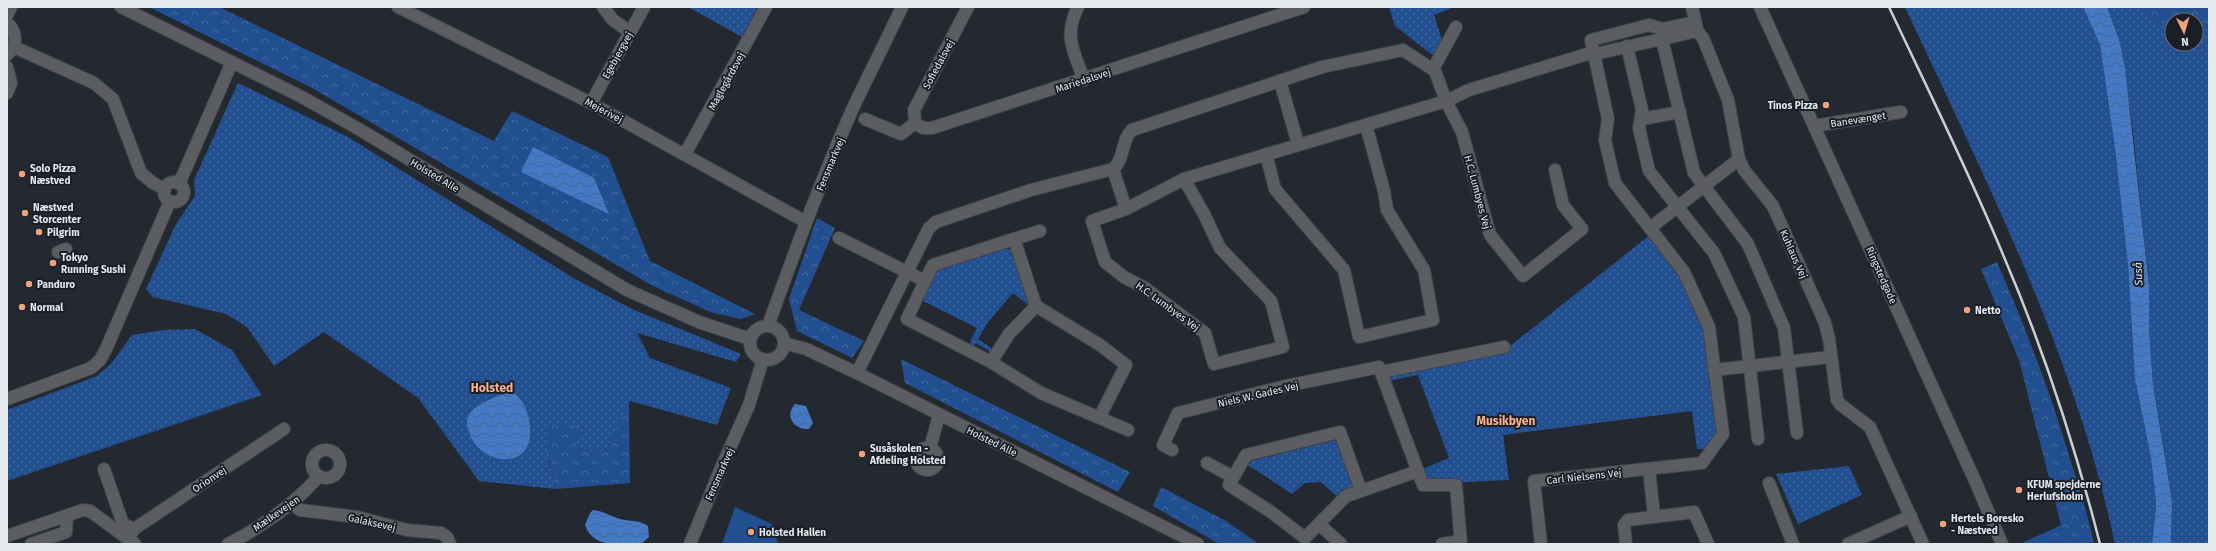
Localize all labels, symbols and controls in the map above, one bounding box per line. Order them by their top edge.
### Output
north arrow [2164,12,2204,52]
street label: Egebjergvej [600,30,636,81]
text: N [2181,35,2189,48]
street label: Sofiedalsvej [921,37,957,91]
street label: Maglegårdsvej [705,50,748,113]
street label: Mariedalsvej [1054,66,1113,96]
street label: Mejerivej [582,96,625,126]
place label: Tinos Pizza [1768,100,1819,112]
marker: Tinos Pizza [1821,100,1831,110]
street label: Banevænget [1830,110,1887,130]
street label: Fensmarkvej [814,136,848,193]
street label: H.C. Lumbyes Vej [1461,154,1493,231]
street label: Holsted Alle [408,157,461,195]
place label: Solo Pizza Næstved [30,163,77,187]
marker: Solo Pizza Næstved [17,169,27,179]
place label: Næstved Storcenter [33,202,82,226]
marker: Næstved Storcenter [20,208,30,218]
marker: Pilgrim [34,227,44,237]
place label: Pilgrim [47,227,80,239]
street label: Kuhlaus Vej [1777,228,1809,281]
street label: Ringstedgade [1863,245,1899,306]
place label: Tokyo Running Sushi [61,252,126,276]
marker: Tokyo Running Sushi [48,258,58,268]
water label: Suså [2131,262,2146,287]
marker: Panduro [24,279,34,289]
place label: Panduro [37,279,75,291]
street label: H.C. Lumbyes Vej [1133,280,1202,334]
marker: Normal [17,302,27,312]
place label: Normal [30,302,63,314]
marker: Netto [1962,305,1972,315]
place label: Netto [1975,305,2001,317]
street label: Niels W. Gades Vej [1217,380,1300,410]
district label: Holsted [471,381,513,395]
district label: Musikbyen [1477,414,1535,428]
street label: Holsted Alle [964,424,1019,459]
place label: Susåskolen - Afdeling Holsted [869,442,946,467]
street label: Fensmarkvej [703,446,737,503]
marker: Susåskolen - Afdeling Holsted [857,449,867,459]
street label: Orionvej [190,464,229,496]
street label: Carl Nielsens Vej [1546,467,1622,487]
place label: KFUM spejderne Herlufsholm [2027,479,2101,503]
marker: KFUM spejderne Herlufsholm [2014,485,2024,495]
street label: Mælkevejen [251,493,302,534]
street label: Galaksevej [347,512,397,534]
place label: Hertels Boresko - Næstved [1951,513,2024,537]
marker: Hertels Boresko - Næstved [1938,519,1948,529]
marker: Holsted Hallen [746,527,756,537]
place label: Holsted Hallen [759,527,826,539]

